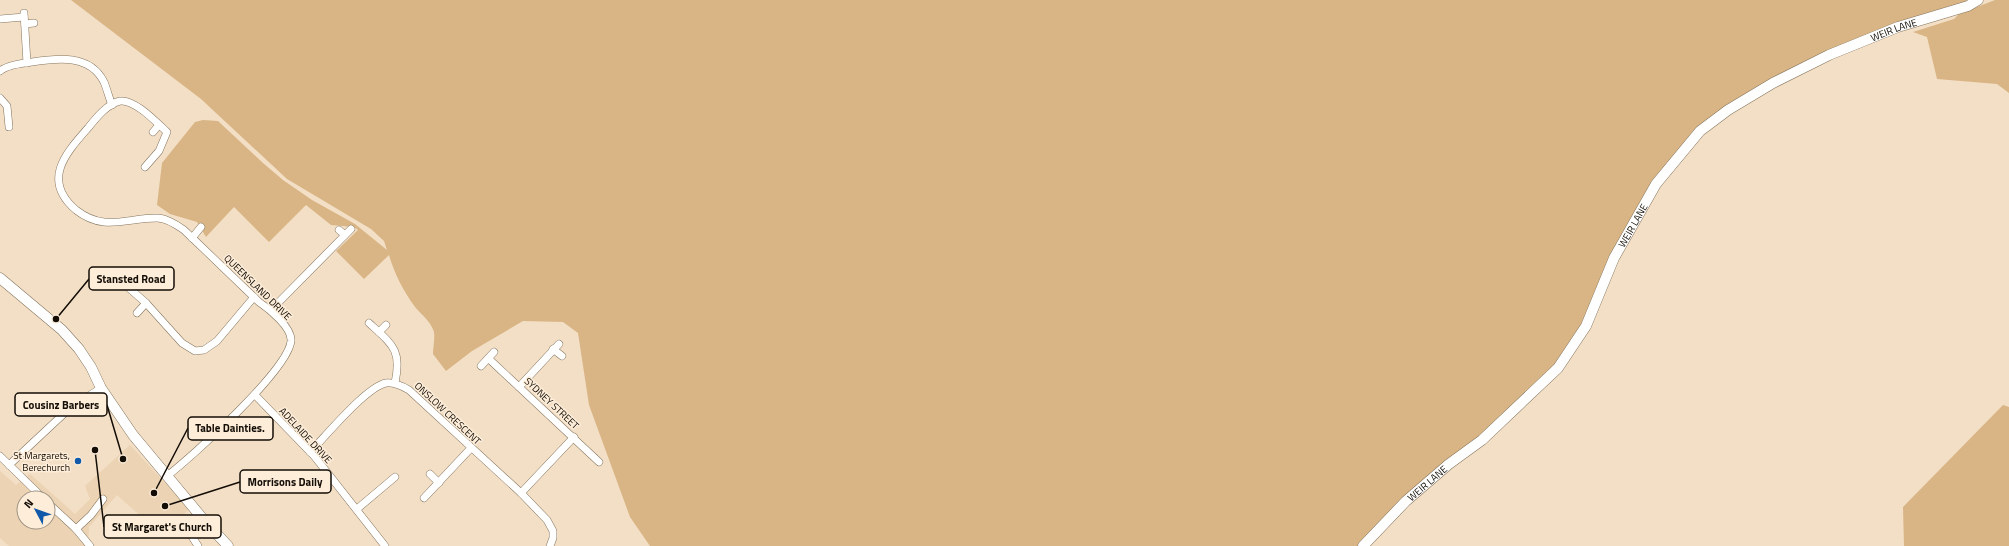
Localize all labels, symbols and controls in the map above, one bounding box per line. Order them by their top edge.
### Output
street label: WEIR LANE [1868,15,1919,45]
street label: WEIR LANE [1615,200,1652,250]
street label: QUEENSLAND DRIVE [220,251,295,324]
callout: Stansted Road [89,267,174,290]
text: Stansted Road [96,271,166,287]
street label: SYDNEY STREET [521,374,583,433]
street label: ONSLOW CRESCENT [411,378,485,449]
callout: Cousinz Barbers [15,393,107,416]
text: Cousinz Barbers [23,397,99,413]
street label: ADELAIDE DRIVE [276,404,336,467]
callout: Table Dainties. [188,417,273,440]
text: Table Dainties. [195,420,265,436]
place label: St Margarets, Berechurch [13,448,70,475]
marker: St Margarets, Berechurch [73,456,83,466]
street label: WEIR LANE [1404,462,1451,505]
callout: Morrisons Daily [240,470,331,493]
text: Morrisons Daily [248,474,323,490]
north arrow [16,490,56,530]
text: N [20,495,37,512]
callout: St Margaret's Church [104,515,221,538]
text: St Margaret's Church [112,519,212,535]

